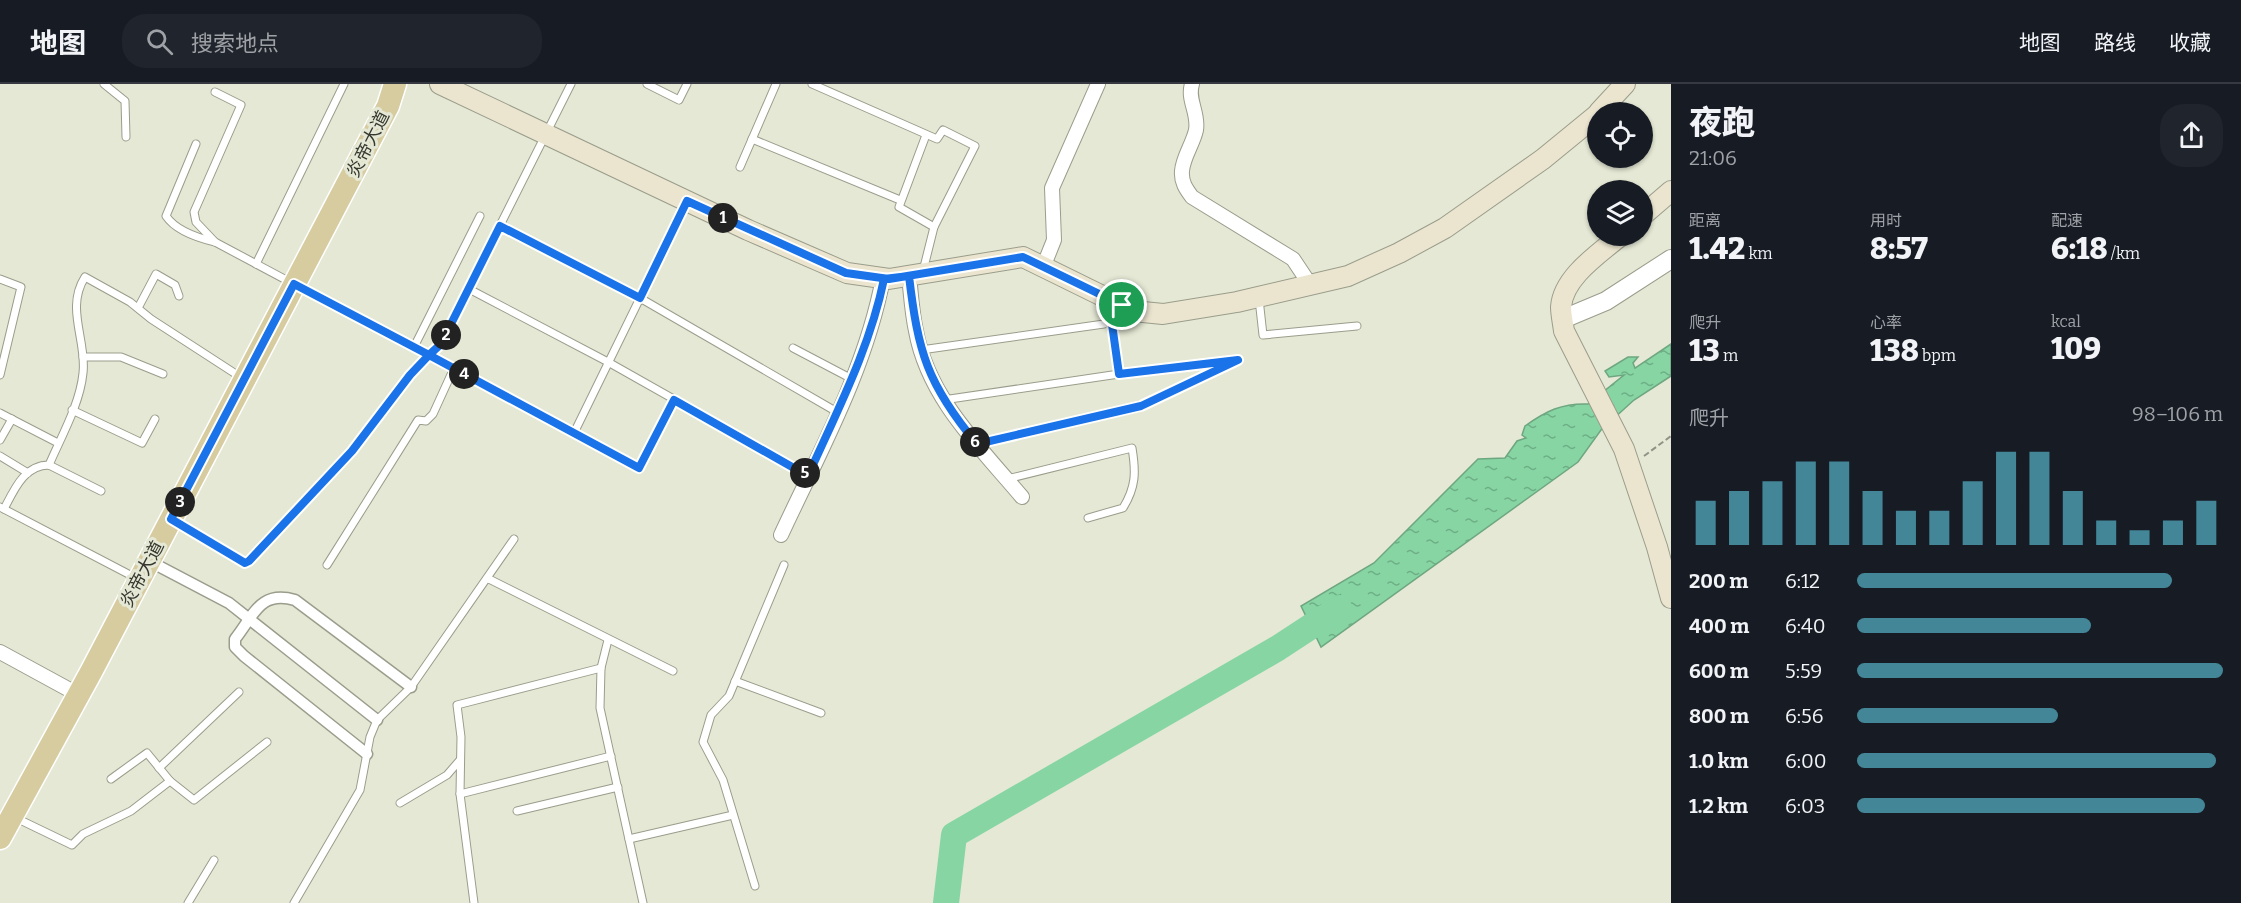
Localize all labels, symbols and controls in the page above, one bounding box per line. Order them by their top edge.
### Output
search box [122,14,542,68]
icon: search [143,25,176,58]
text: 地图 [30,27,86,60]
text: 搜索地点 [191,30,279,57]
text: 地图 [2019,30,2061,56]
text: 路线 [2094,30,2136,56]
text: 收藏 [2169,30,2211,56]
map controls [1587,102,1653,246]
button: locate [1587,102,1653,168]
text: 夜跑 [1689,103,1755,143]
button: share [2160,104,2223,167]
street label: 炎帝大道 [342,107,394,181]
text: 21:06 [1689,146,1737,170]
button: layers [1587,180,1653,246]
pin: 1 [708,203,738,233]
text: 1 [720,208,726,227]
text: 距离 [1689,211,1721,230]
text: 用时 [1870,211,1902,230]
text: 配速 [2051,211,2083,230]
text: 1.42 [1689,231,1745,267]
text: 8:57 [1870,231,1928,267]
text: 6:18 [2051,231,2108,267]
text: km [1745,244,1772,263]
text: /km [2108,244,2140,263]
pin [1096,279,1147,330]
icon: arrive [1105,288,1138,321]
text: kcal [2051,312,2081,331]
text: 爬升 [1689,313,1721,332]
text: 心率 [1870,313,1902,332]
pin: 2 [431,320,461,350]
text: 2 [441,325,451,344]
text: 109 [2051,331,2101,367]
text: 13 [1689,333,1720,369]
text: 138 [1870,333,1919,369]
text: m [1720,346,1738,365]
text: bpm [1919,346,1956,365]
pin: 4 [449,359,479,389]
text: 4 [459,364,469,383]
text: 98–106 m [2132,402,2223,426]
text: 爬升 [1689,406,1729,430]
pin: 6 [960,427,990,457]
text: 6 [970,432,980,451]
pin: 5 [790,458,820,488]
text: 5 [801,463,809,482]
pin: 3 [165,487,195,517]
text: 3 [175,492,185,511]
street label: 炎帝大道 [115,537,169,611]
text: 200 m [1689,569,1748,593]
text: 6:12 [1785,569,1820,593]
text: 400 m [1689,614,1749,638]
text: 6:40 [1785,614,1825,638]
text: 600 m [1689,659,1749,683]
text: 5:59 [1785,659,1822,683]
text: 800 m [1689,704,1749,728]
text: 6:56 [1785,704,1823,728]
text: 1.0 km [1689,749,1749,773]
text: 6:00 [1785,749,1827,773]
text: 1.2 km [1689,794,1748,818]
text: 6:03 [1785,794,1825,818]

